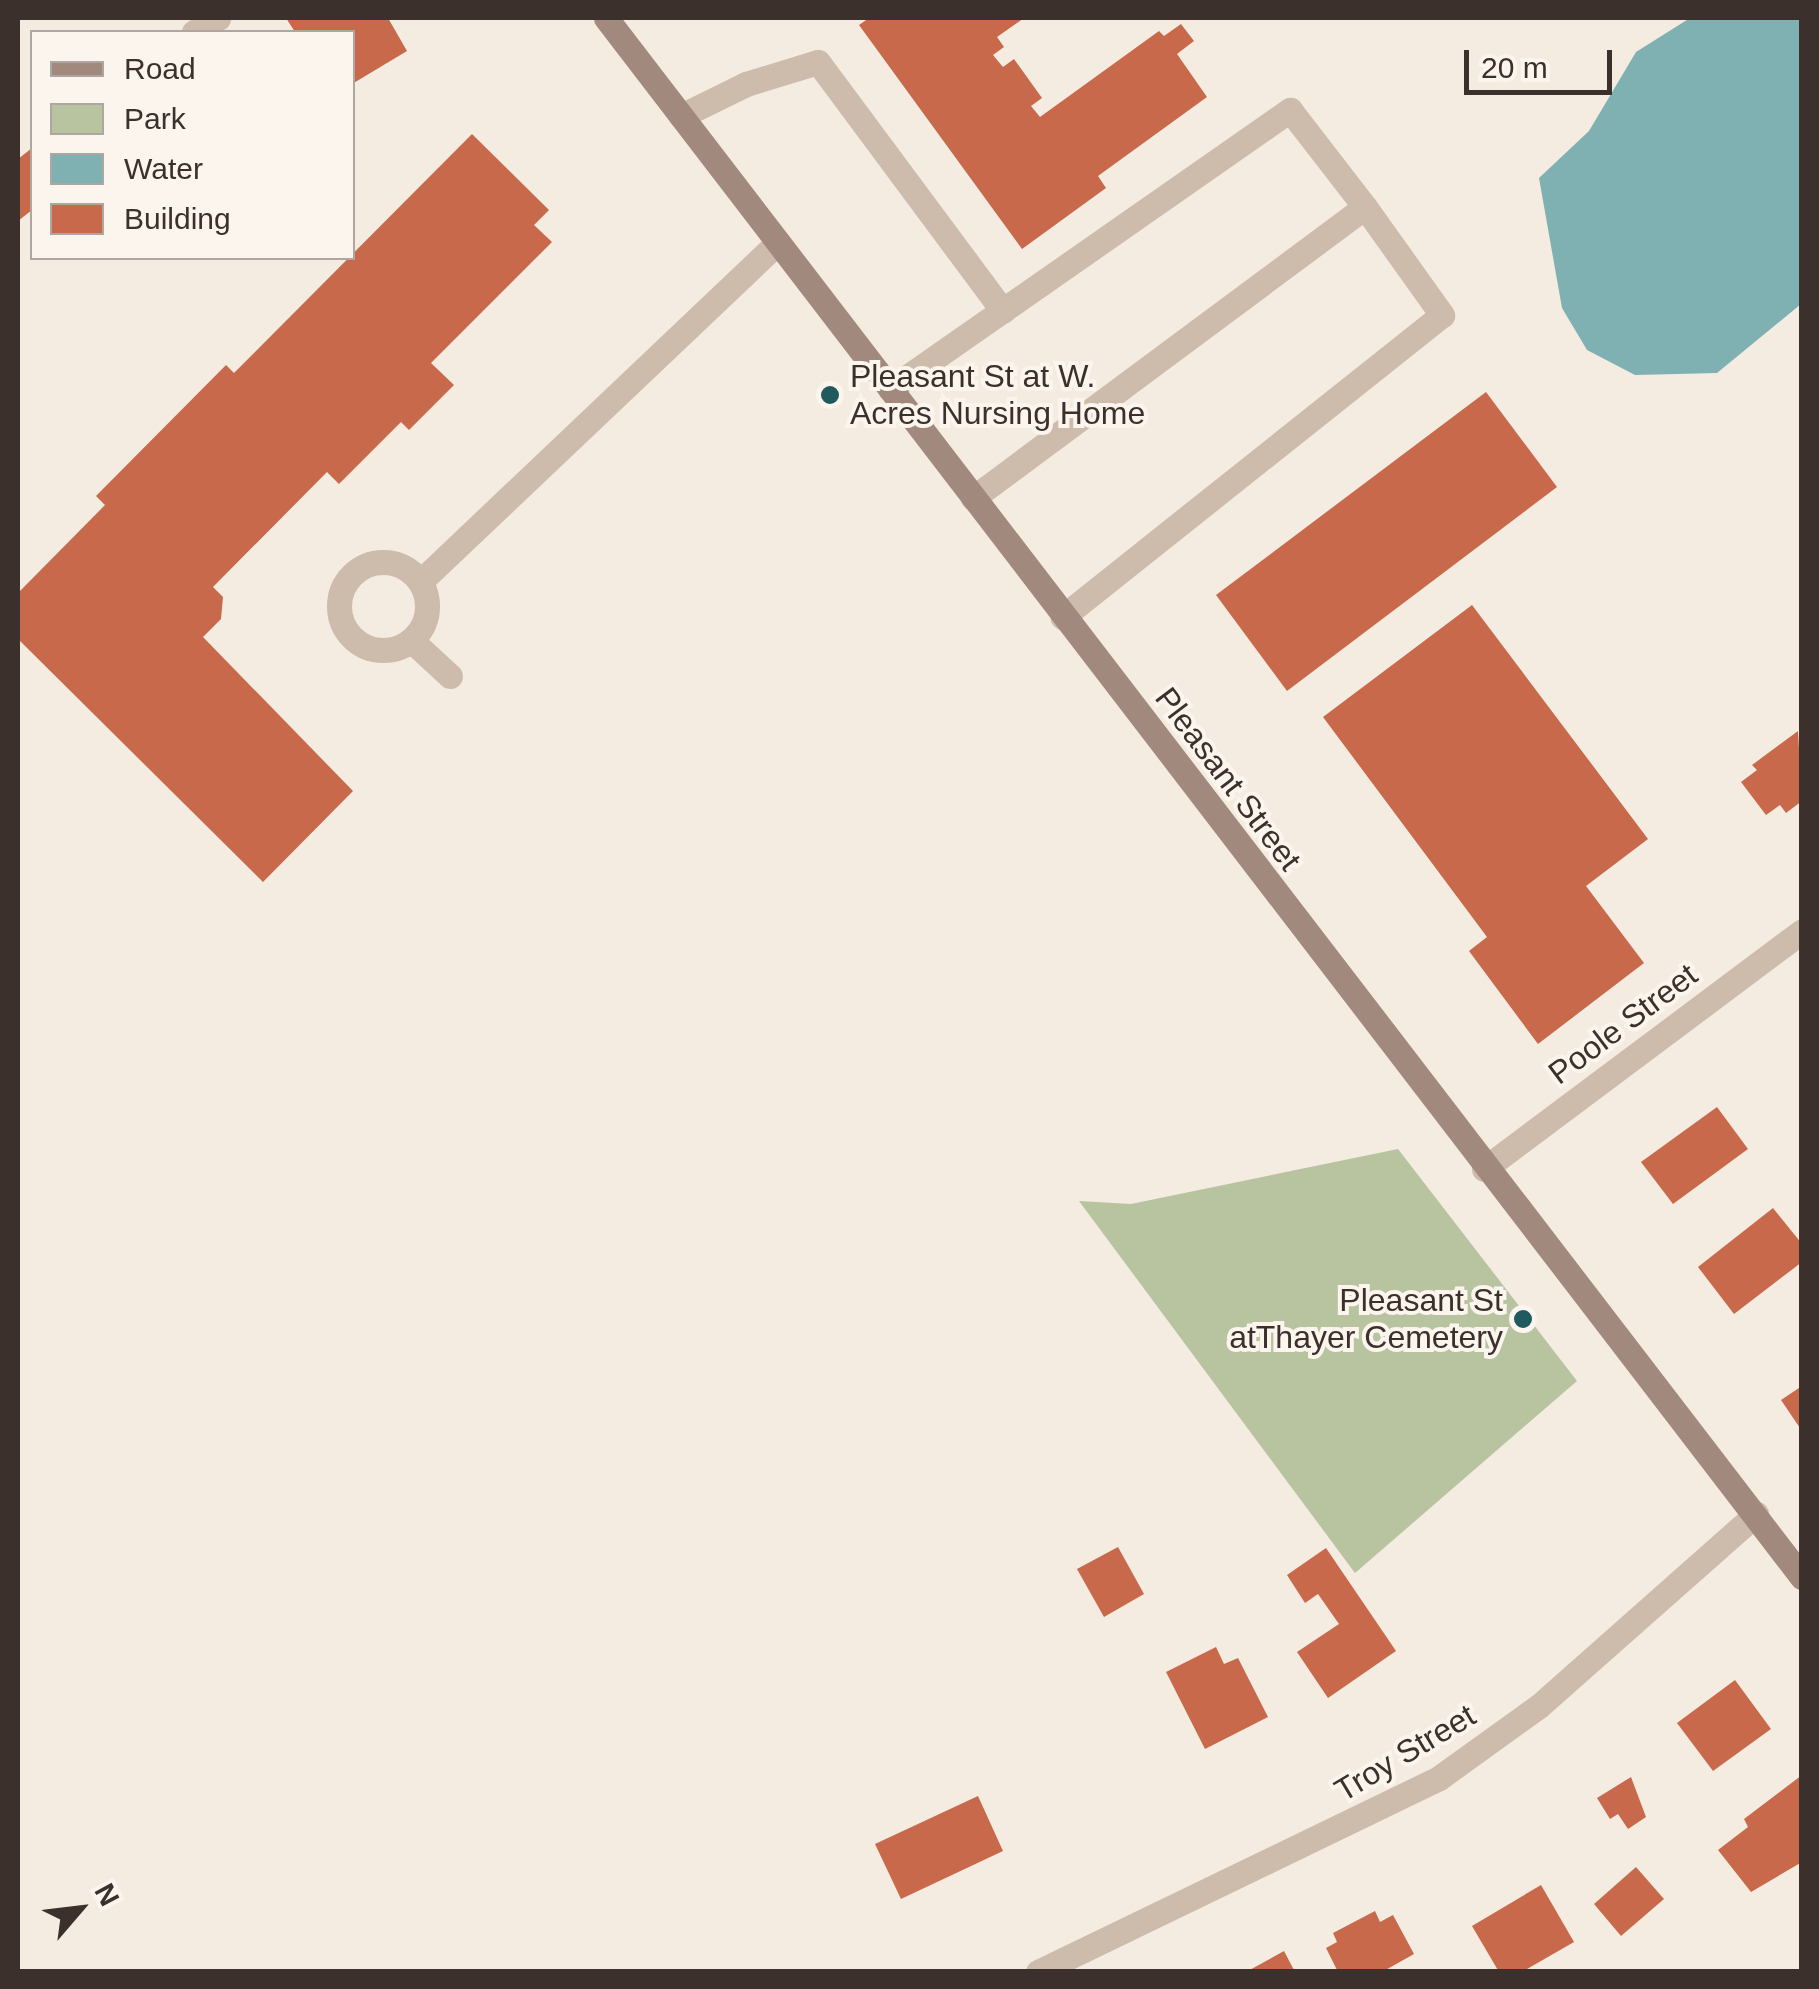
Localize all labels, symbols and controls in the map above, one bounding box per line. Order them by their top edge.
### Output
legend [30,30,355,260]
scale bar [1469,30,1616,92]
text: 20 m [1481,51,1548,84]
text: Road [124,52,196,85]
text: Park [124,102,186,135]
text: Water [124,152,203,185]
text: Building [124,202,231,235]
place label: Pleasant St at W. Acres Nursing Home [850,358,1145,433]
marker: Pleasant St at W. Acres Nursing Home [819,384,841,406]
street label: Pleasant Street [1147,680,1309,878]
street label: Poole Street [1541,956,1705,1092]
place label: Pleasant St atThayer Cemetery [1229,1282,1503,1357]
marker: Pleasant St atThayer Cemetery [1512,1308,1534,1330]
street label: Troy Street [1328,1696,1482,1810]
north arrow [30,1859,130,1959]
text: N [88,1878,125,1911]

